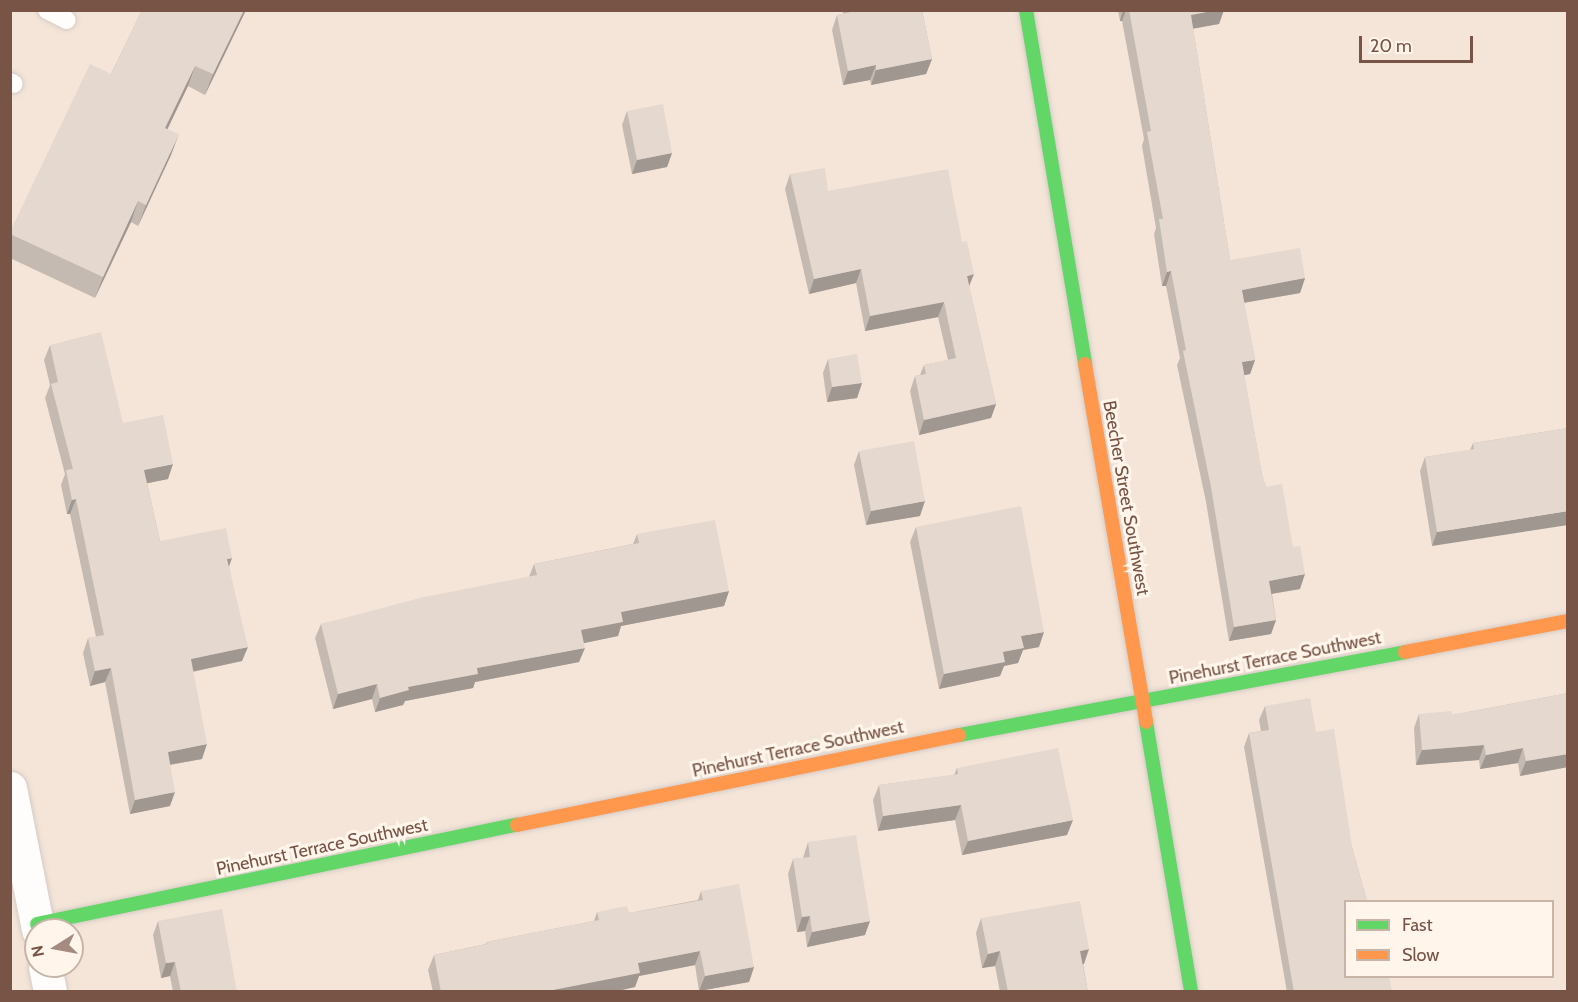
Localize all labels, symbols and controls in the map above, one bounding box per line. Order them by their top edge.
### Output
scale bar [1362,24,1476,62]
text: 20 m [1370,35,1412,57]
street label: Beecher Street Southwest [1098,399,1154,597]
street label: Pinehurst Terrace Southwest [1167,627,1383,689]
street label: Pinehurst Terrace Southwest [690,716,906,782]
street label: Pinehurst Terrace Southwest [214,814,430,880]
legend [1344,900,1554,978]
text: Fast [1402,914,1433,936]
north arrow [24,918,84,978]
text: N [27,944,48,959]
text: Slow [1402,944,1439,966]

